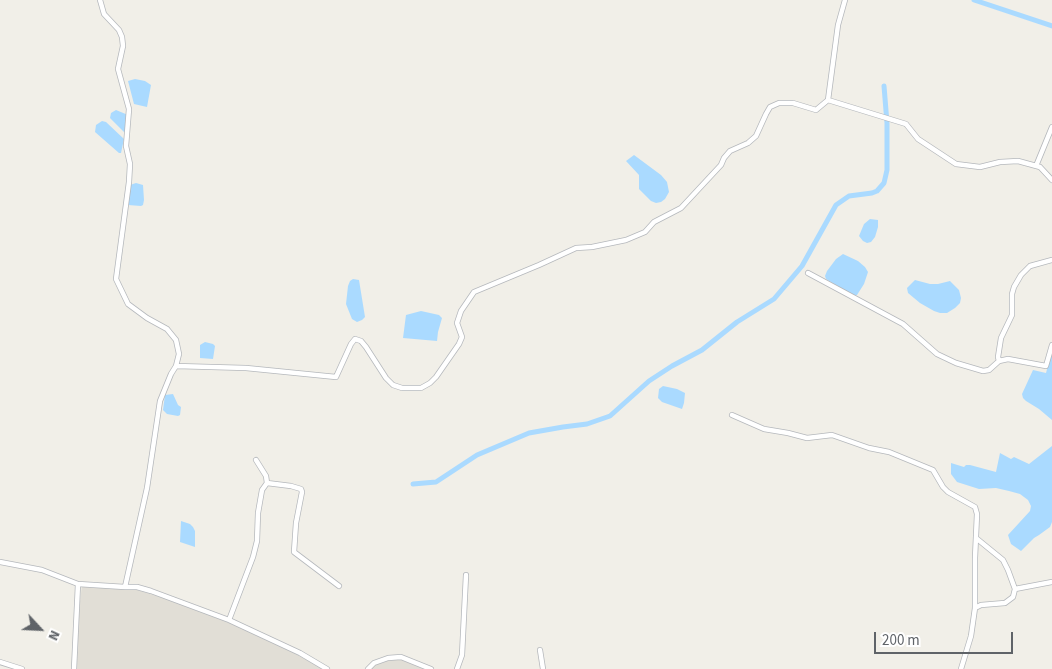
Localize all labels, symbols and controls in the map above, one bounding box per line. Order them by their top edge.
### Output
north arrow [15,604,65,654]
scale bar [877,622,1016,654]
text: N [43,627,65,644]
text: 200 m [882,630,920,651]

